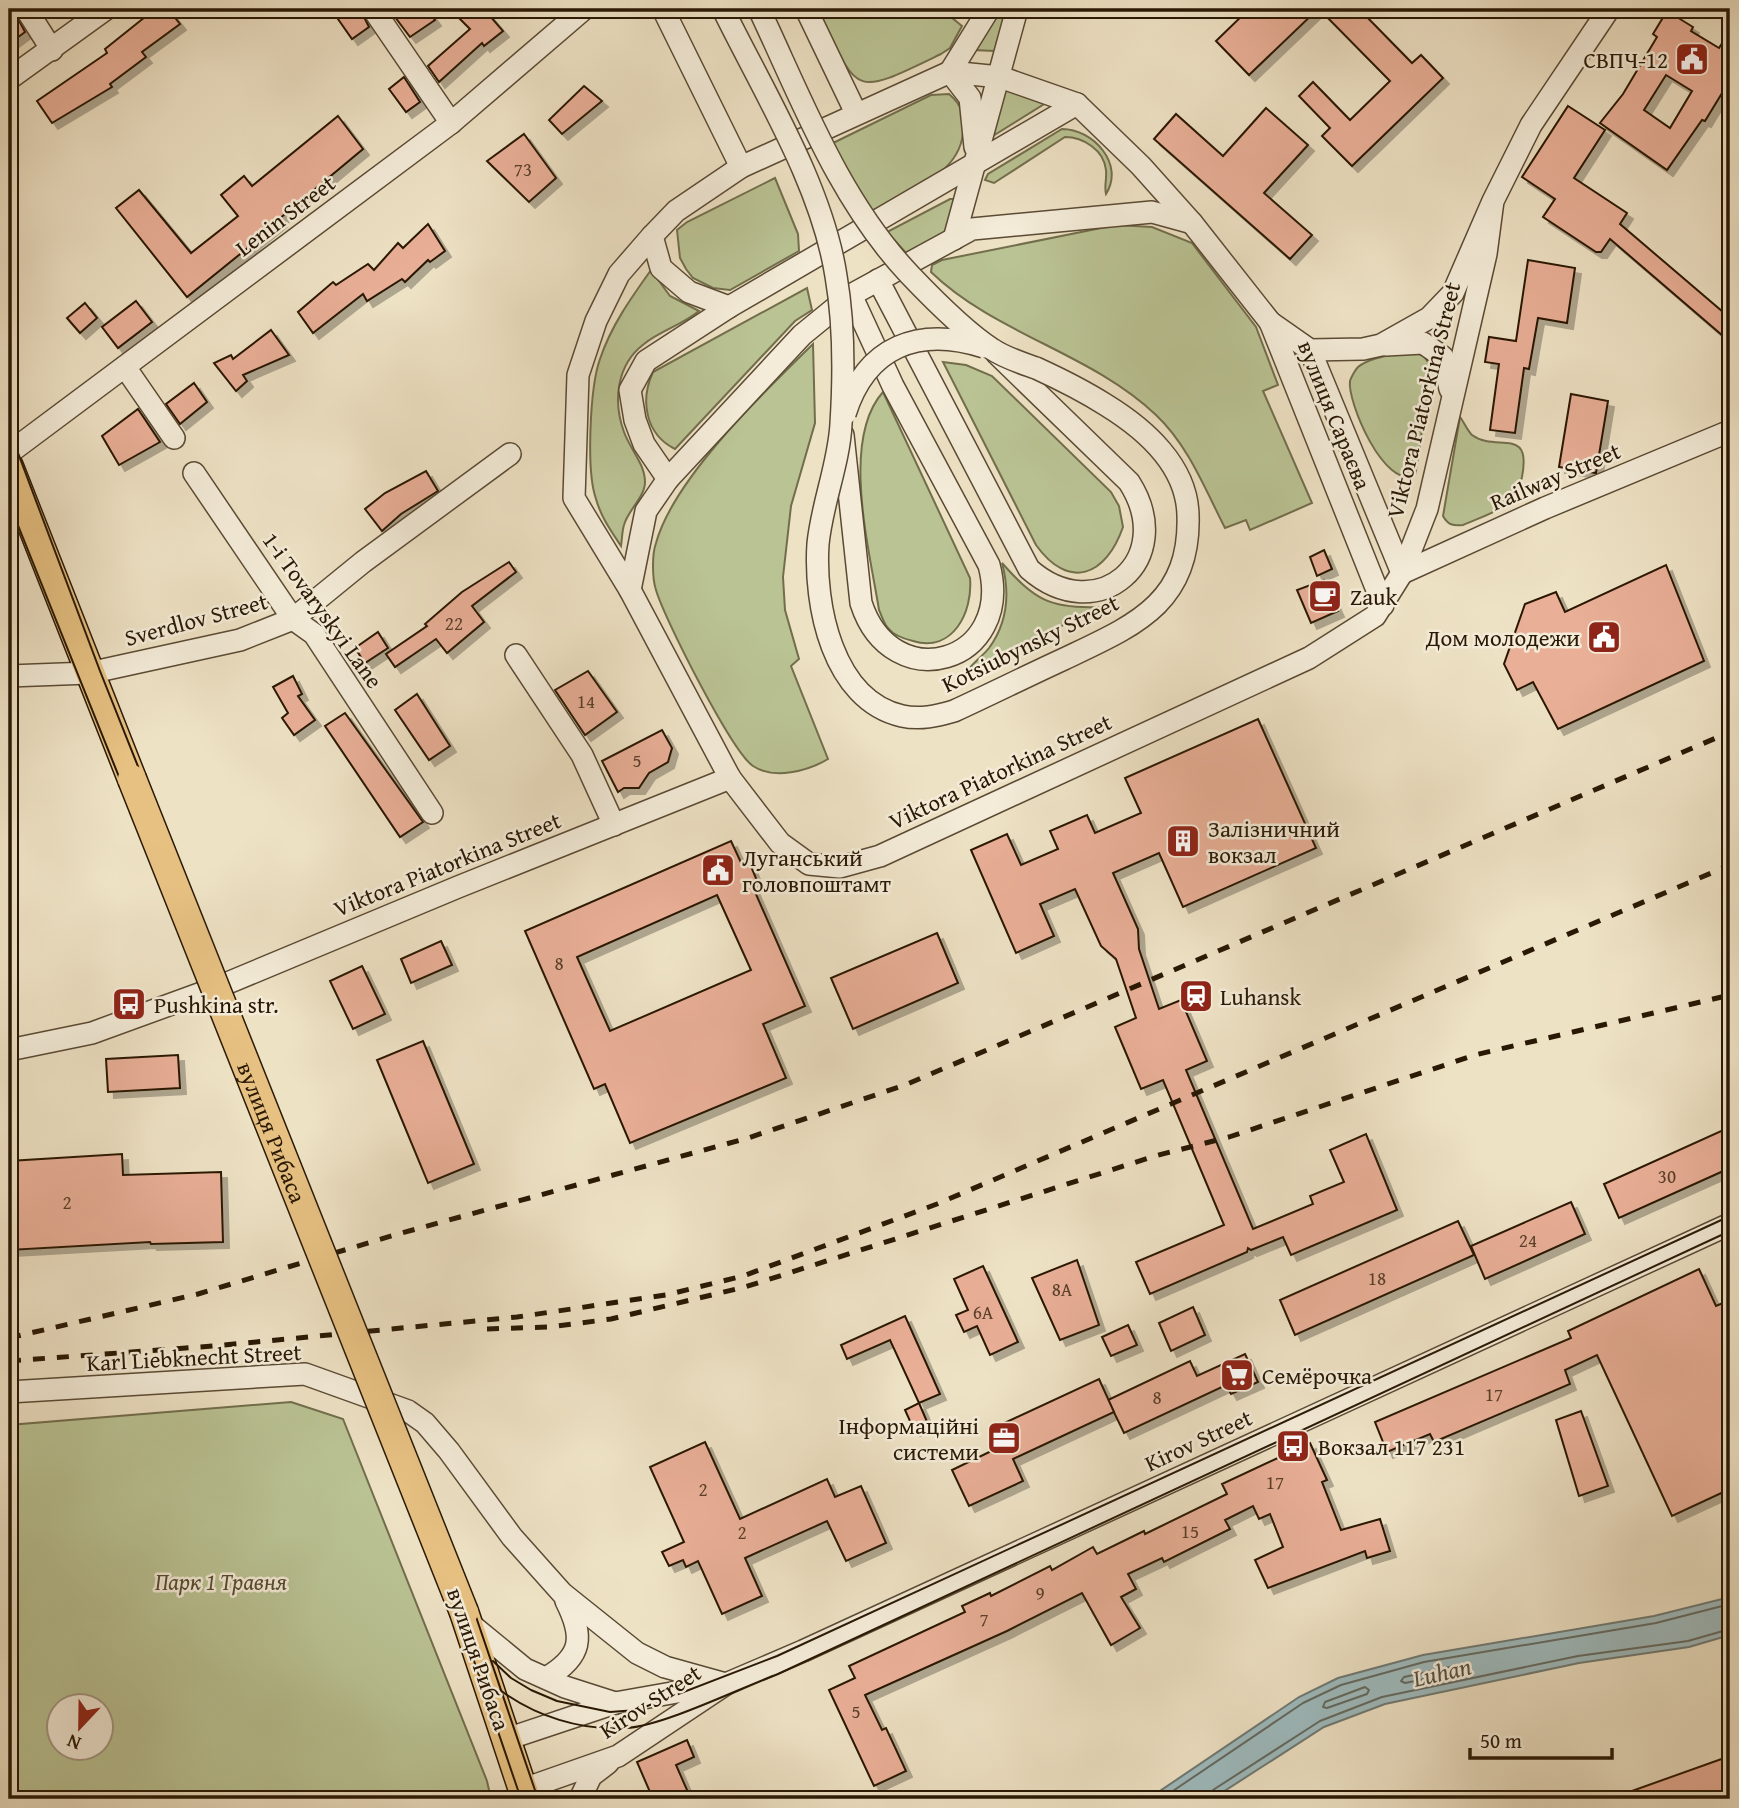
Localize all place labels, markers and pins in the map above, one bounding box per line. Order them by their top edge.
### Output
public building icon: СВПЧ-12 [1673,40,1711,78]
place label: СВПЧ-12 [1584,43,1668,76]
cafe icon: Zauk [1306,577,1344,615]
place label: Zauk [1350,580,1398,613]
public building icon: Дом молодежи [1585,618,1623,656]
place label: Дом молодежи [1425,621,1580,654]
place label: Залізничний вокзал [1208,812,1340,871]
building icon: Залізничний вокзал [1164,822,1202,860]
place label: Луганський головпоштамт [742,841,891,900]
public building icon: Луганський головпоштамт [699,851,737,889]
station icon: Luhansk [1177,977,1215,1015]
place label: Luhansk [1220,980,1301,1013]
bus stop icon: Pushkina str. [110,985,148,1023]
place label: Pushkina str. [154,988,278,1021]
supermarket icon: Семёрочка [1218,1356,1256,1394]
place label: Семёрочка [1262,1359,1372,1392]
place label: Інформаційні системи [839,1409,979,1468]
office icon: Інформаційні системи [985,1419,1023,1457]
bus stop icon: Вокзал 117 231 [1274,1427,1312,1465]
place label: Вокзал 117 231 [1318,1430,1465,1463]

